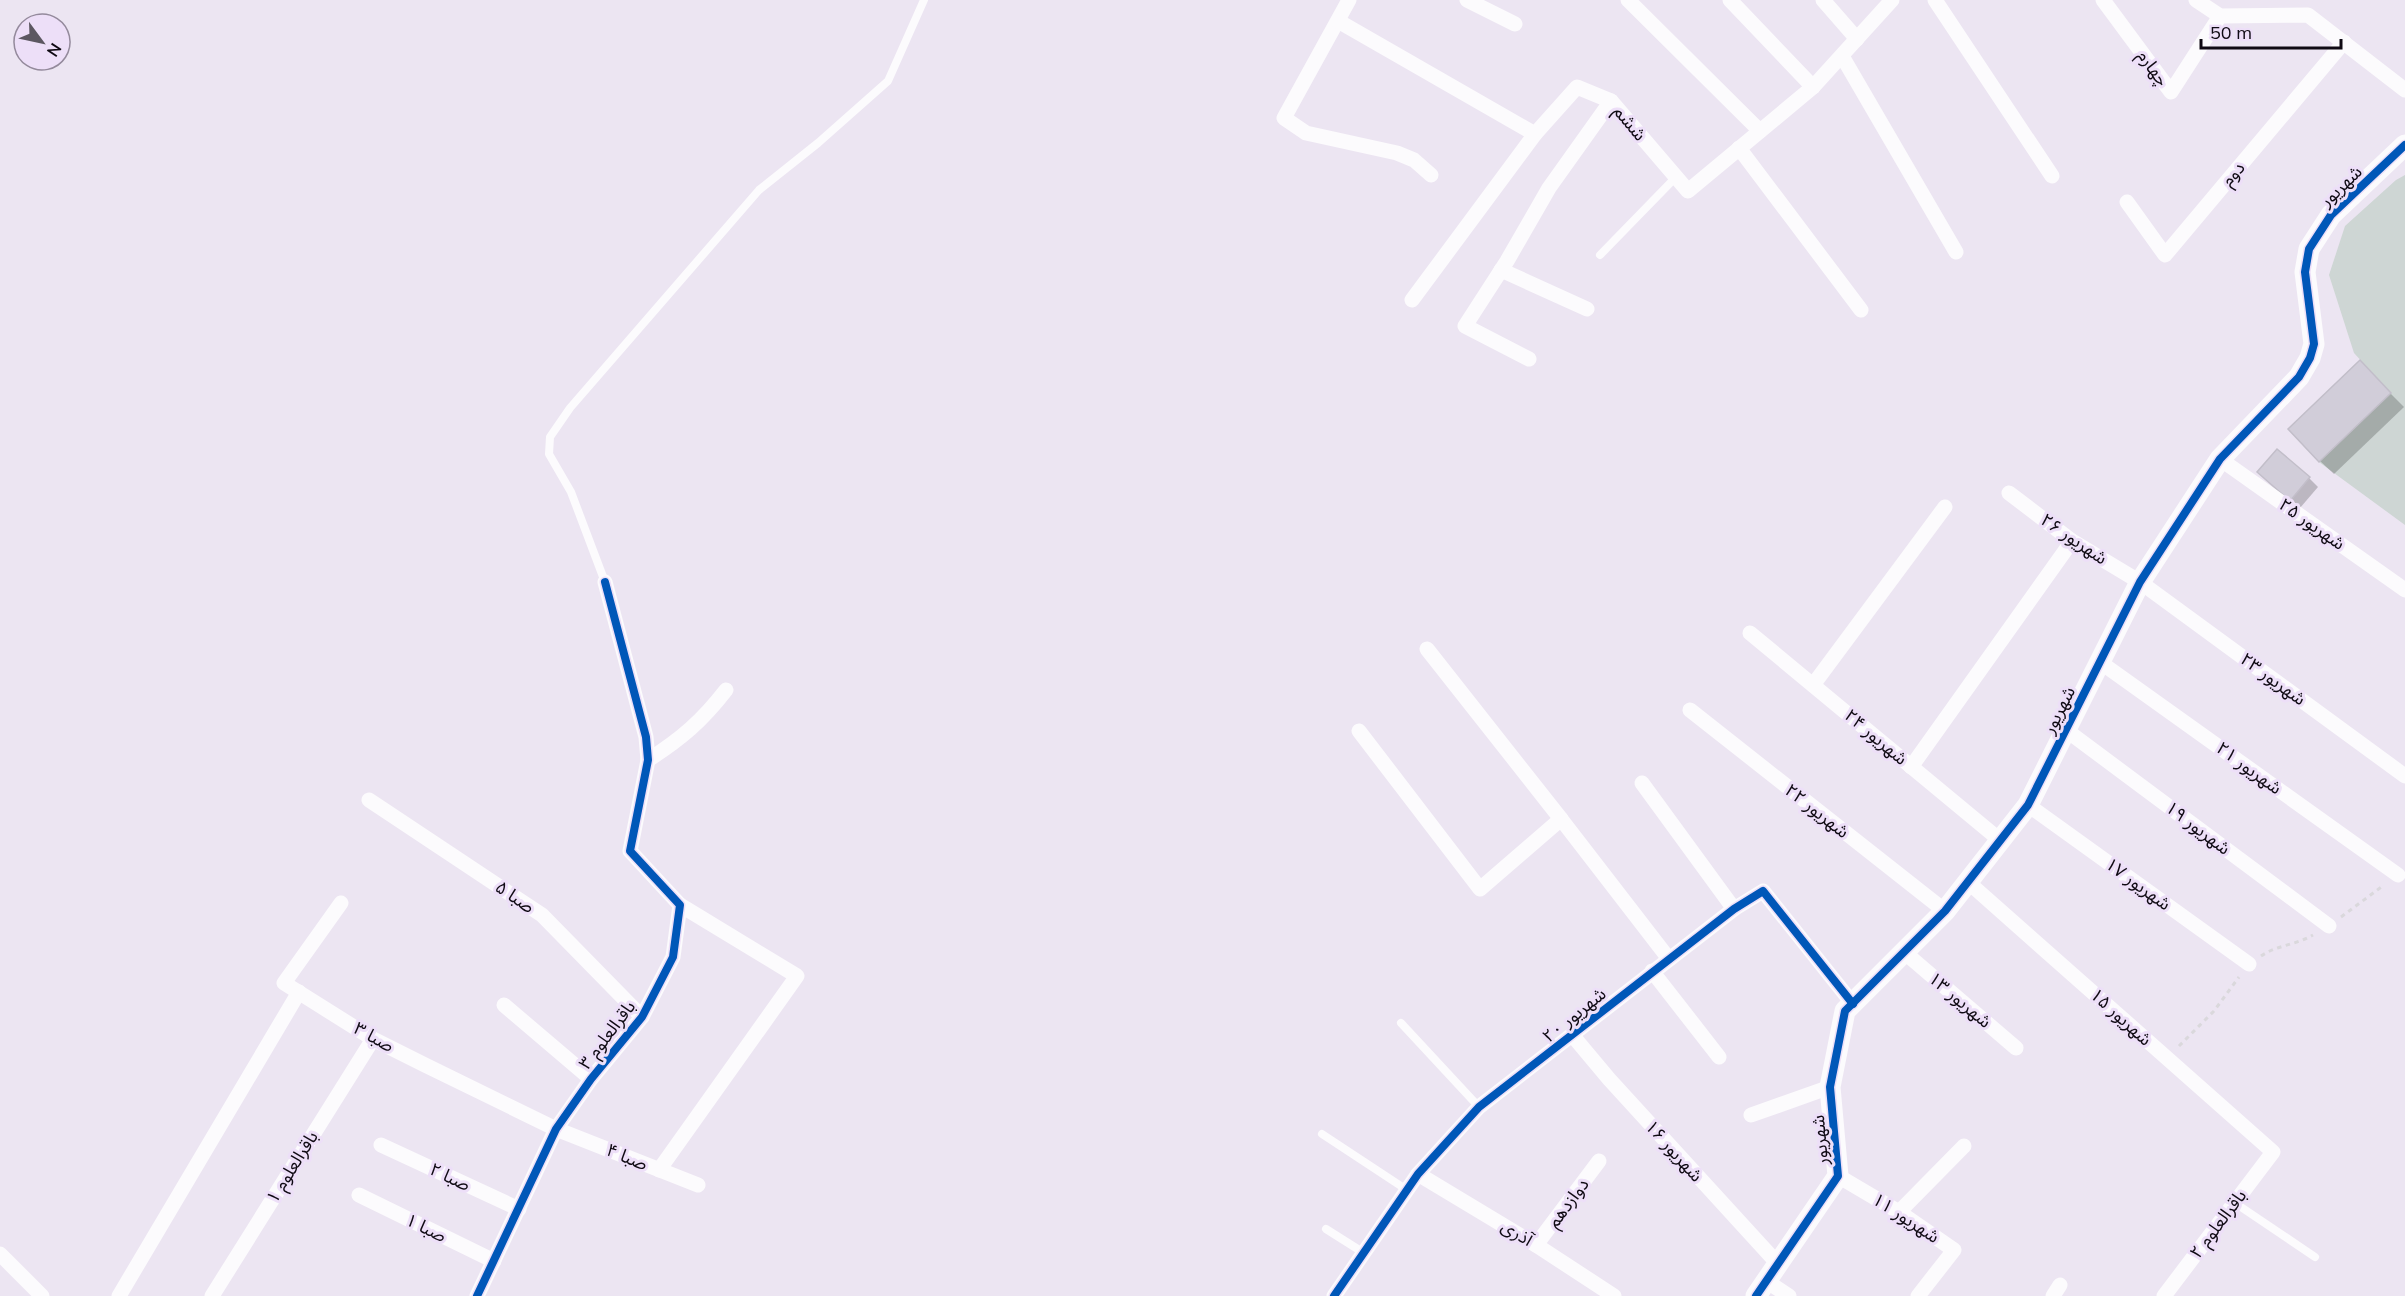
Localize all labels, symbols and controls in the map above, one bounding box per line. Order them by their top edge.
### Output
north arrow [12,12,72,72]
scale bar [2201,12,2340,50]
text: 50 m [2210,21,2252,44]
text: N [43,40,66,61]
street label: چهارم [2130,45,2174,92]
street label: ششم [1607,100,1652,146]
street label: دوم [2216,157,2252,193]
street label: شهریور [2314,160,2367,212]
street label: شهریور ۲۵ [2275,492,2350,555]
street label: شهریور ۲۶ [2037,508,2112,569]
street label: شهریور ۲۳ [2236,647,2311,710]
street label: شهریور [2036,682,2080,738]
street label: شهریور ۲۴ [1840,704,1913,770]
street label: شهریور ۲۱ [2212,736,2287,799]
street label: شهریور ۲۲ [1780,778,1854,843]
street label: شهریور ۱۹ [2161,796,2235,860]
street label: شهریور ۱۷ [2101,852,2176,915]
street label: صبا ۵ [491,875,539,918]
street label: شهریور ۱۳ [1924,967,1997,1033]
street label: شهریور ۲۰ [1537,982,1610,1047]
street label: شهریور ۱۵ [2086,983,2157,1050]
street label: باقرالعلوم ۳ [573,996,642,1076]
street label: صبا ۳ [350,1016,398,1057]
street label: شهریور [1806,1114,1833,1167]
street label: شهریور ۱۶ [1641,1115,1708,1186]
street label: باقرالعلوم ۱ [260,1126,325,1209]
street label: صبا ۴ [603,1138,651,1175]
street label: صبا ۲ [426,1157,474,1196]
street label: دوازدهم [1542,1173,1595,1233]
street label: باقرالعلوم ۲ [2184,1185,2253,1265]
street label: شهریور ۱۱ [1868,1187,1944,1248]
street label: صبا ۱ [402,1208,450,1247]
street label: آذری [1497,1214,1538,1251]

